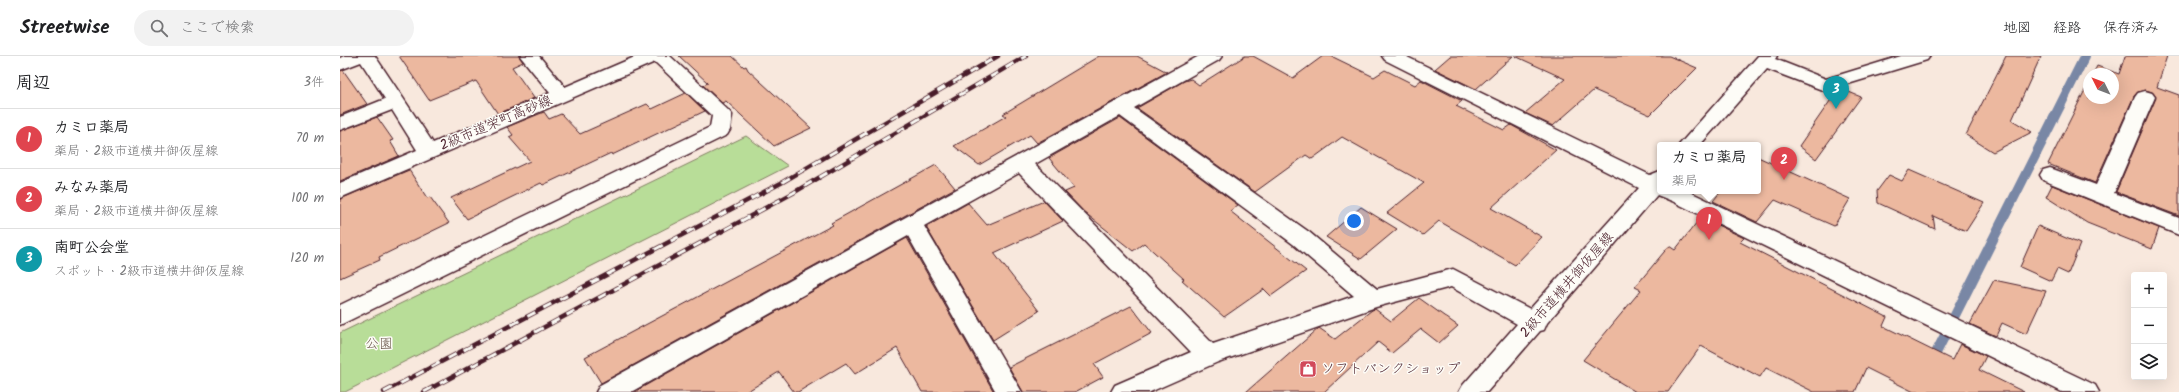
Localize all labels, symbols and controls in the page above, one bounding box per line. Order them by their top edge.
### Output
search box [134,10,414,46]
text: Streetwise [20,13,110,43]
text: ここで検索 [180,16,255,40]
icon: search [148,17,170,39]
text: 地図 [2003,17,2031,39]
text: 経路 [2053,17,2081,39]
text: 保存済み [2103,17,2159,39]
north arrow [2083,68,2119,104]
text: 周辺 [16,70,50,97]
text: 3件 [304,72,324,93]
pin: 3 [1823,76,1849,109]
street label: 2級市道栄町高砂線 [436,89,556,157]
text: カミロ薬局 [54,116,129,140]
text: 1 [27,128,31,149]
text: 70 m [296,128,324,149]
text: 薬局 · 2級市道横井御仮屋線 [54,141,218,162]
popup [1657,142,1761,194]
text: カミロ薬局 [1671,146,1747,170]
pin: 2 [1771,147,1797,180]
text: 薬局 [1671,171,1698,192]
text: みなみ薬局 [54,176,129,200]
text: 2 [25,188,33,209]
text: 100 m [291,188,324,209]
text: 薬局 · 2級市道横井御仮屋線 [54,201,218,222]
pin: 1 [1696,207,1722,240]
your location [1344,211,1364,231]
street label: 2級市道横井御仮屋線 [1515,227,1619,343]
text: 南町公会堂 [54,236,129,260]
text: 3 [25,248,33,269]
text: 120 m [290,248,324,269]
text: スポット · 2級市道横井御仮屋線 [54,261,244,282]
map controls [2131,272,2167,380]
button: + [2131,272,2167,308]
button: − [2131,308,2167,344]
park label: 公園 [365,333,393,355]
button: layers [2131,344,2167,380]
place label: ソフトバンクショップ [1321,358,1460,380]
shop icon: ソフトバンクショップ [1298,359,1318,379]

